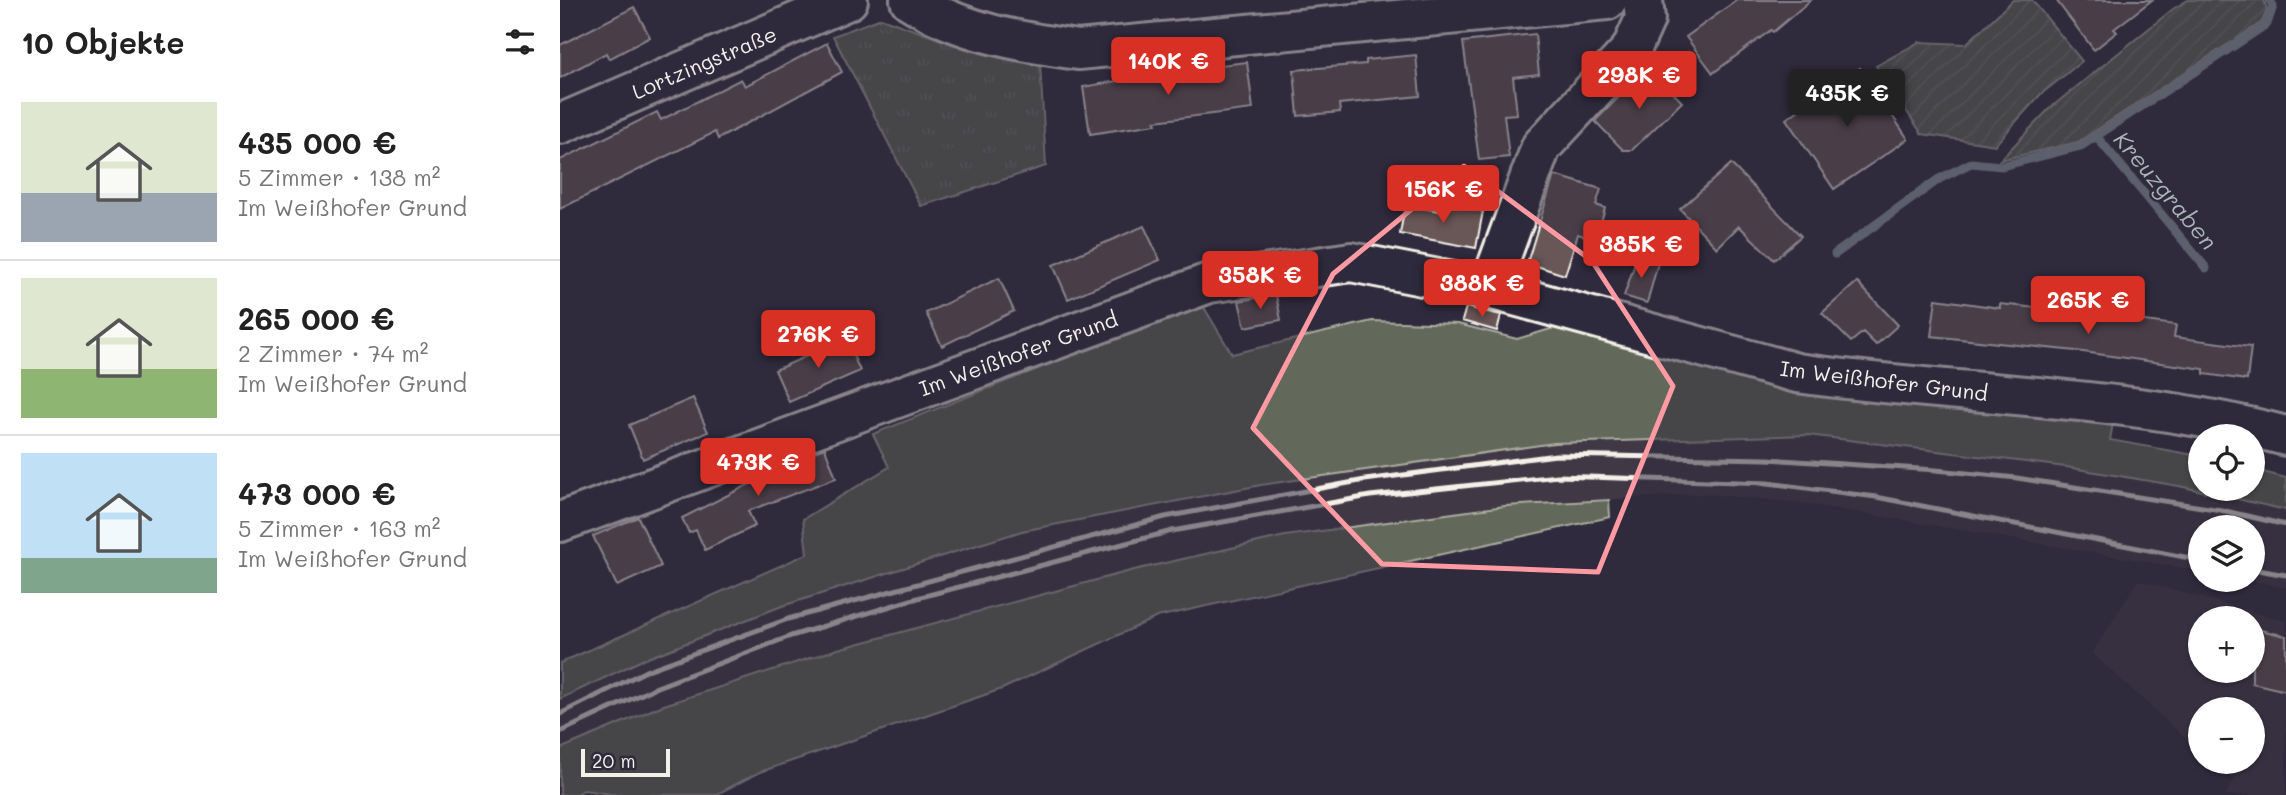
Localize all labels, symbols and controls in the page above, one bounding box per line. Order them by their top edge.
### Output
street label: Lortzingstraße [628,19,780,105]
text: 10 Objekte [21,22,184,62]
icon: filters [501,23,539,61]
pin: 140K € [1111,38,1225,97]
text: 140K € [1127,45,1209,75]
pin: 298K € [1582,52,1696,111]
text: 298K € [1597,59,1681,89]
pin: 435K € [1790,69,1904,129]
text: 435K € [1805,77,1889,107]
text: 435 000 € [238,122,396,162]
water label: Kreuzgraben [2108,124,2224,256]
icon: home [77,130,161,214]
text: 5 Zimmer · 138 m² [238,162,441,192]
pin: 156K € [1386,166,1500,225]
text: 156K € [1403,173,1483,203]
text: Im Weißhofer Grund [238,192,467,222]
pin: 385K € [1584,220,1698,280]
text: 385K € [1599,228,1683,258]
pin: 358K € [1203,252,1317,311]
text: 358K € [1218,259,1302,289]
pin: 388K € [1425,260,1539,319]
text: 388K € [1440,267,1524,297]
pin: 265K € [2031,276,2145,336]
text: 265K € [2047,284,2129,314]
text: 265 000 € [238,298,394,338]
street label: Im Weißhofer Grund [915,305,1121,401]
icon: home [77,306,161,390]
pin: 276K € [761,310,875,370]
text: 276K € [777,318,859,348]
text: 2 Zimmer · 74 m² [238,338,429,368]
street label: Im Weißhofer Grund [1779,354,1989,406]
text: Im Weißhofer Grund [238,368,467,398]
map controls [2188,424,2265,774]
button: locate [2188,424,2265,501]
pin: 473K € [701,438,815,498]
text: 473K € [716,446,800,476]
text: 473 000 € [238,473,396,513]
icon: home [77,481,161,565]
text: 5 Zimmer · 163 m² [238,513,441,543]
button: layers [2188,515,2265,592]
text: Im Weißhofer Grund [238,543,467,573]
button: + [2188,606,2265,683]
button: − [2188,697,2265,774]
scale bar [581,746,670,778]
text: 20 m [592,748,636,773]

